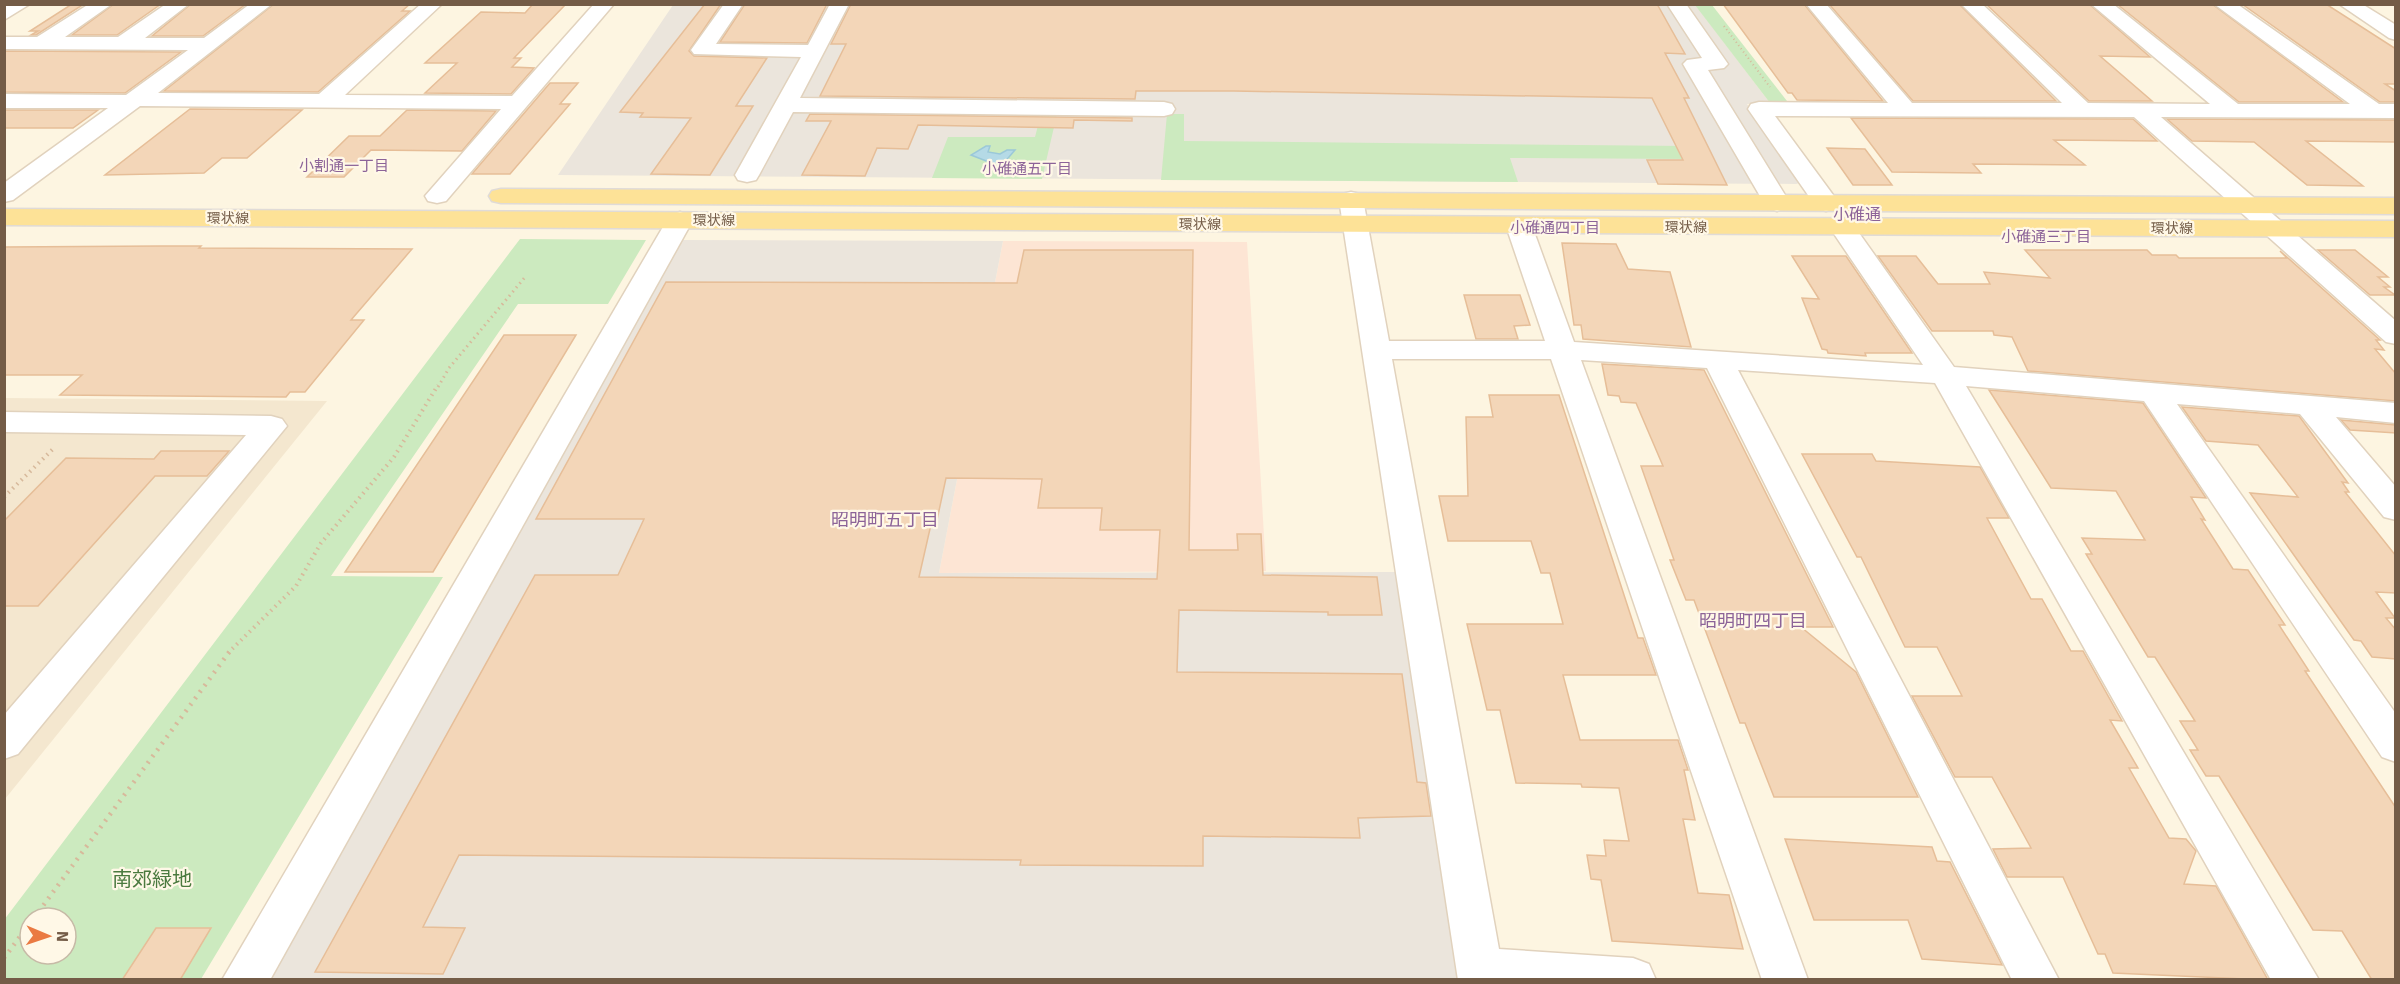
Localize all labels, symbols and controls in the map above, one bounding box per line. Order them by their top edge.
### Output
district label: 小割通一丁目 [299,157,389,175]
district label: 小碓通五丁目 [982,160,1072,178]
district label: 小碓通 [1833,205,1881,225]
street label: 環状線 [207,210,249,227]
street label: 環状線 [693,212,735,229]
street label: 環状線 [1179,216,1221,233]
district label: 小碓通四丁目 [1510,219,1600,237]
street label: 環状線 [1665,219,1707,236]
street label: 環状線 [2151,220,2193,237]
district label: 小碓通三丁目 [2001,228,2091,246]
district label: 昭明町五丁目 [831,509,939,531]
district label: 昭明町四丁目 [1699,610,1807,632]
park label: 南郊緑地 [112,867,192,892]
north arrow [18,906,78,966]
text: N [52,931,72,942]

